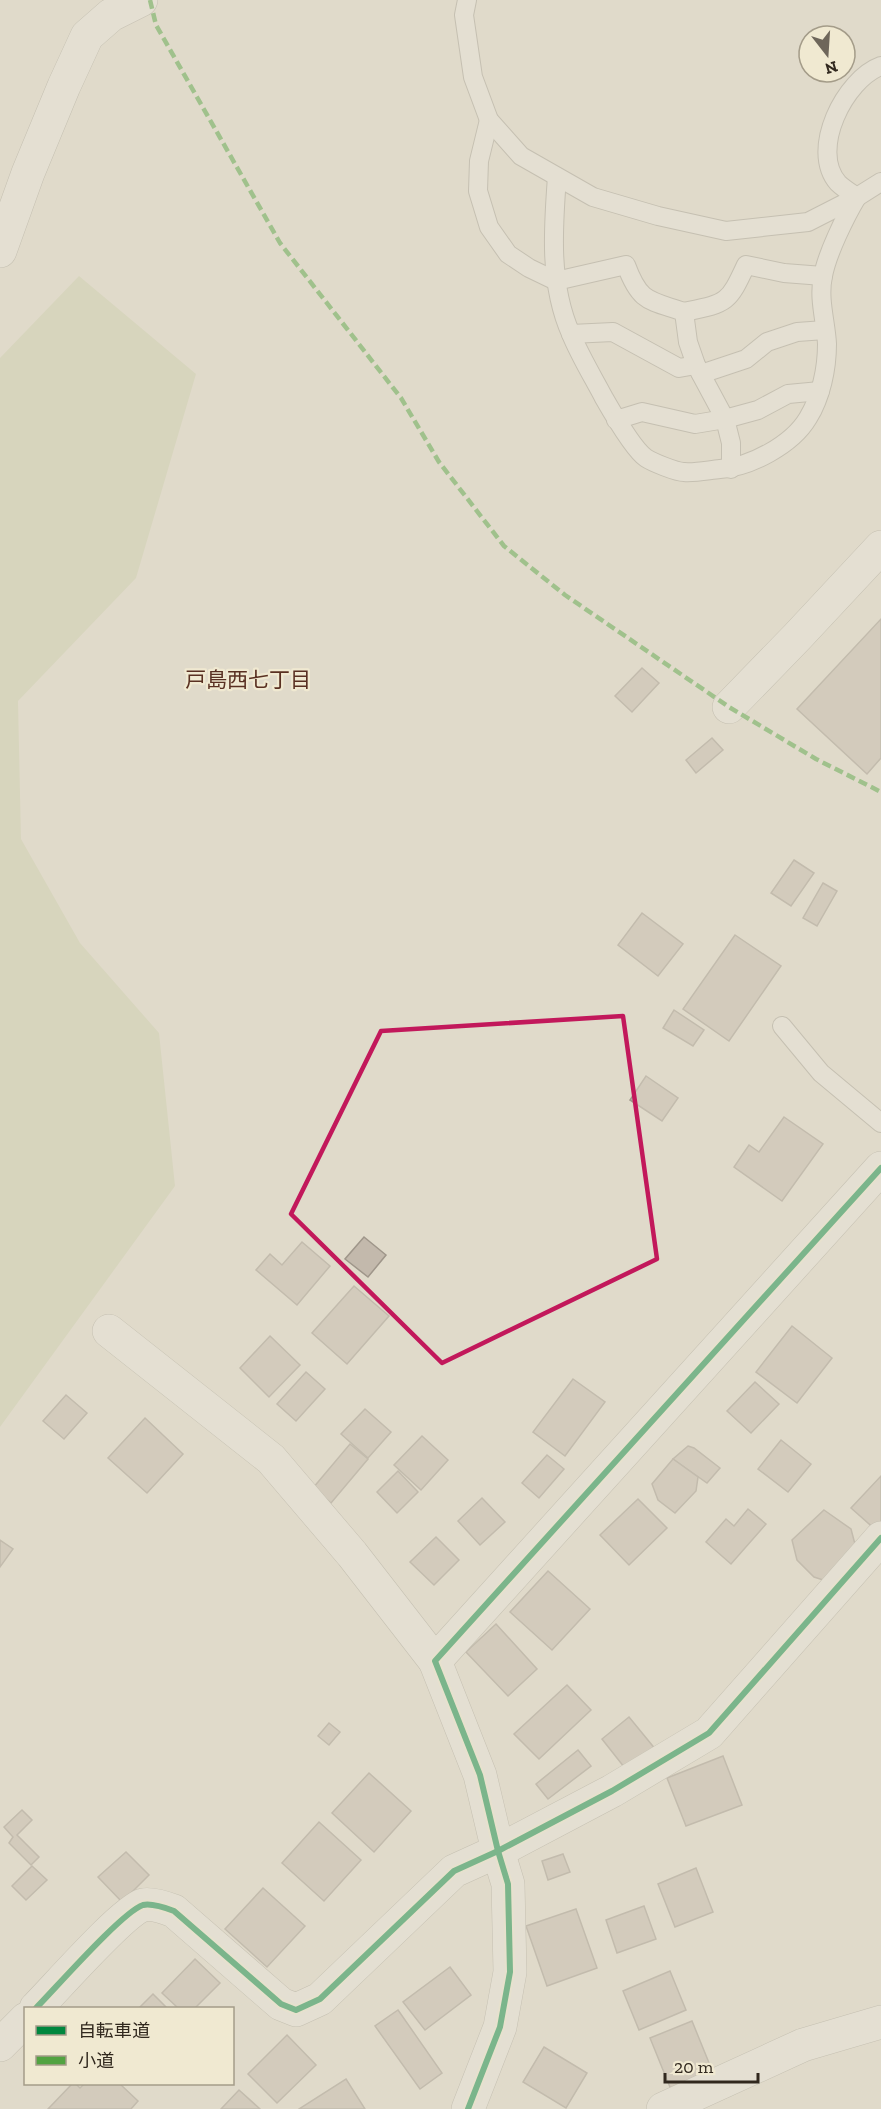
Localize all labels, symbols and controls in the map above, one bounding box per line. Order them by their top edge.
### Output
north arrow [797,24,857,84]
text: N [823,57,840,79]
district label: 戸島西七丁目 [185,667,311,692]
legend [24,2007,234,2085]
text: 自転車道 [78,2020,150,2042]
scale bar [665,2046,758,2084]
text: 小道 [78,2050,114,2072]
text: 20 m [674,2056,714,2078]

